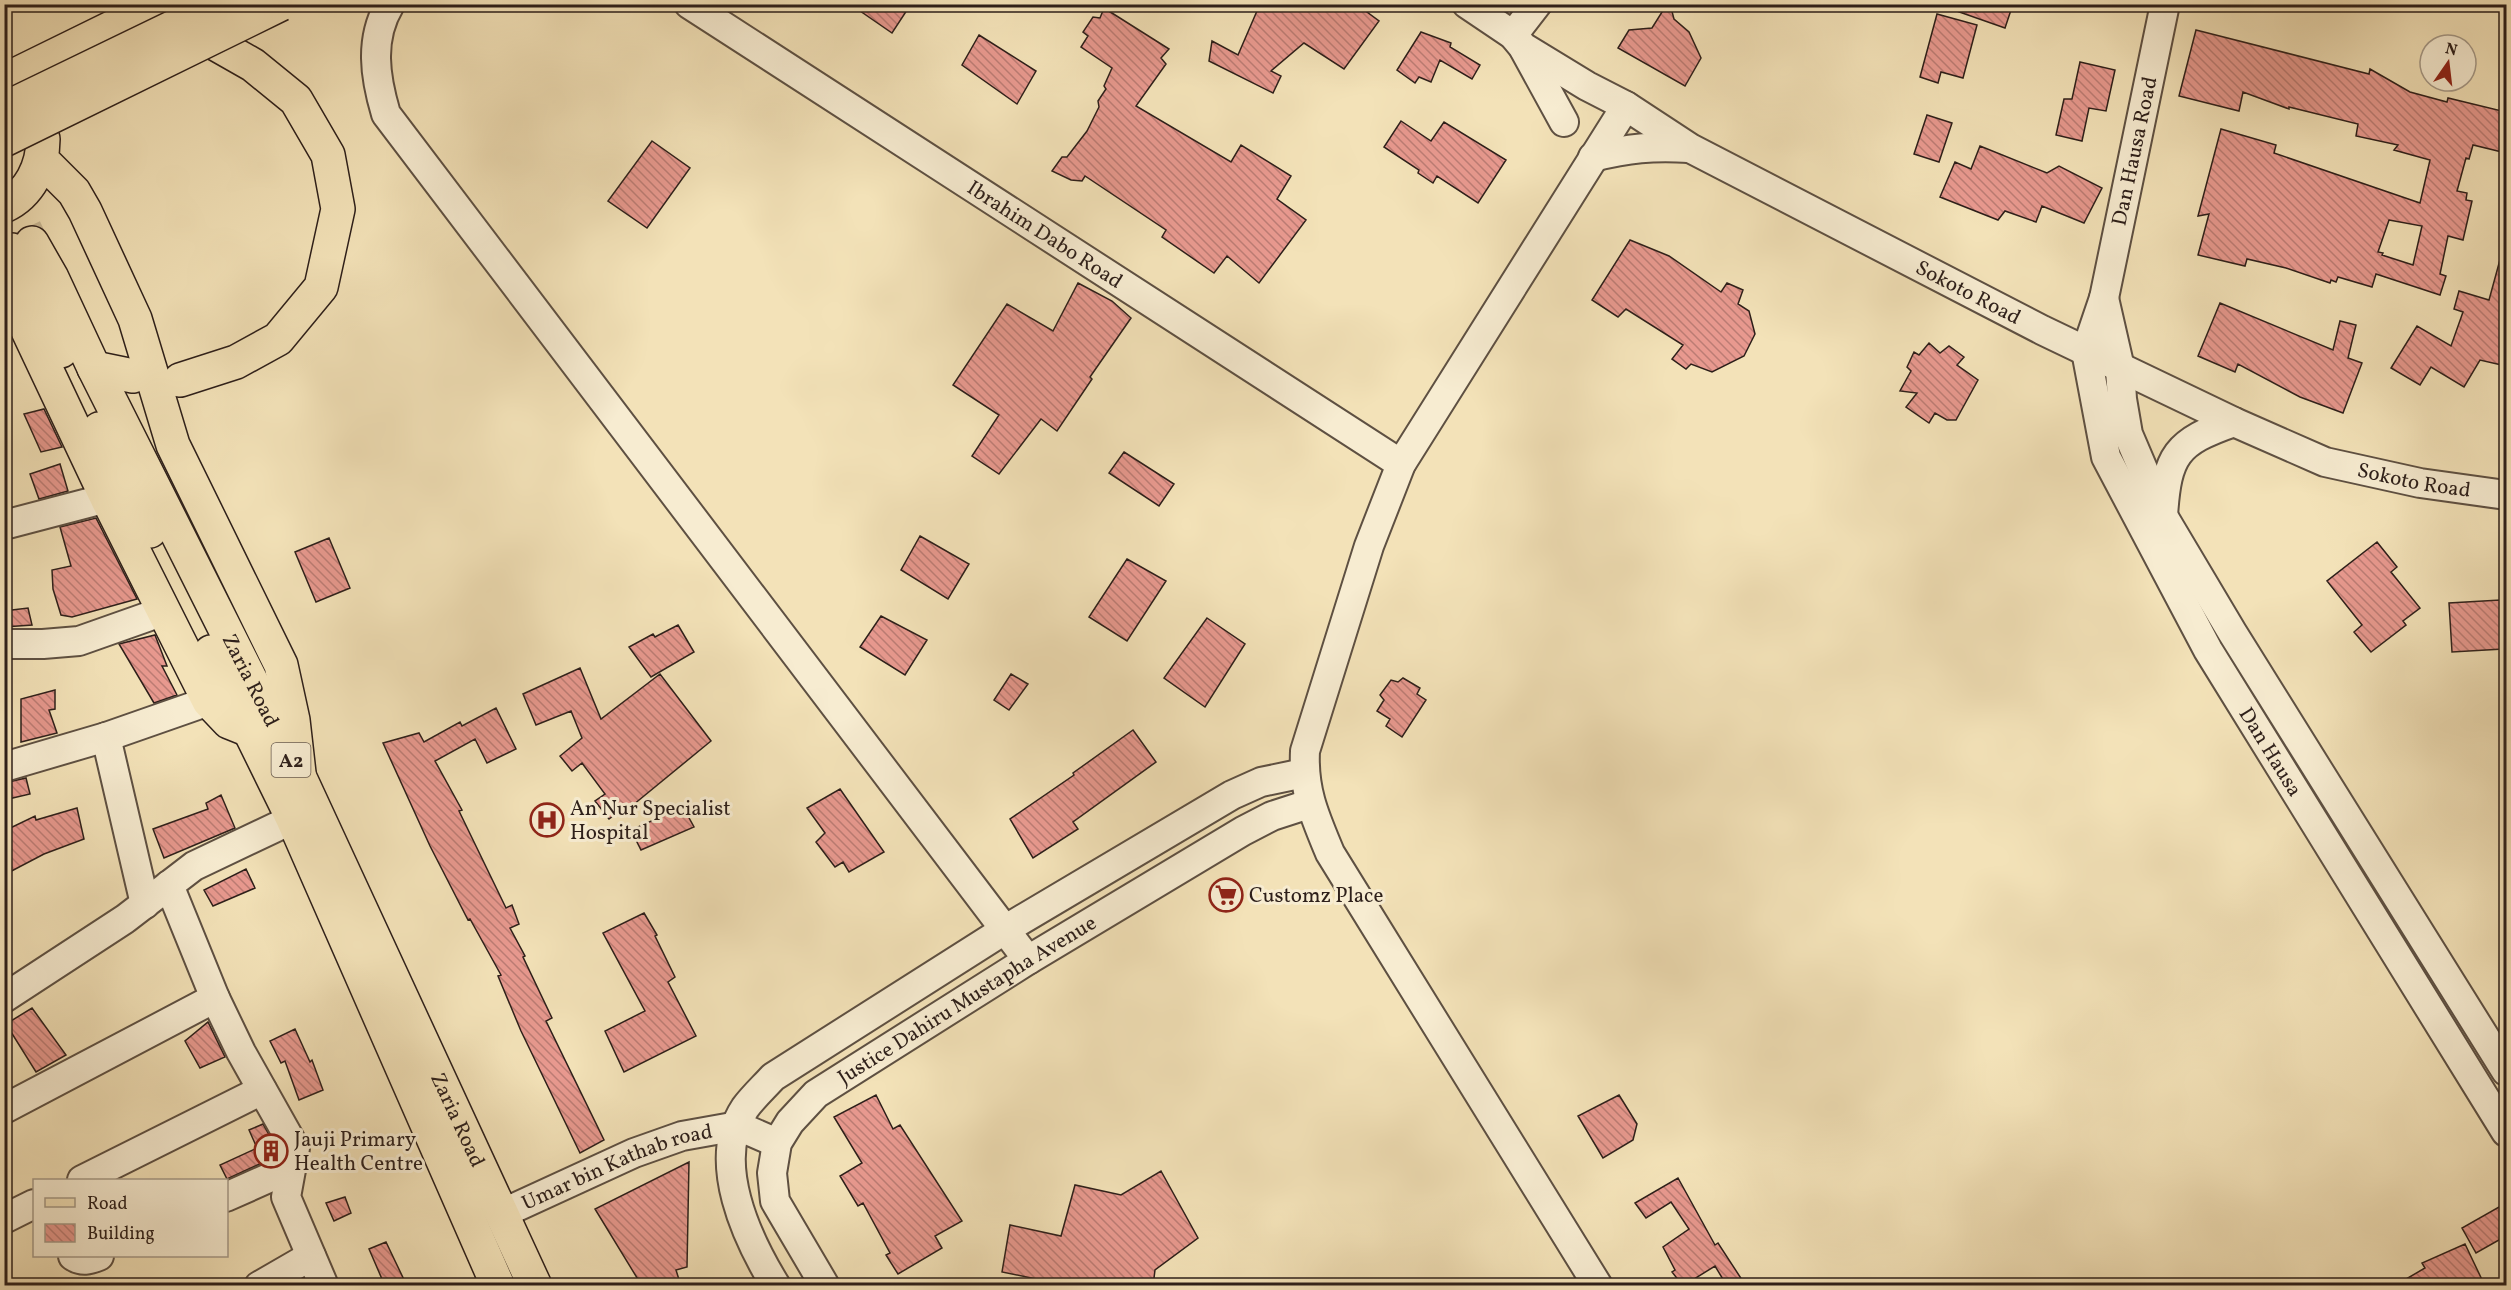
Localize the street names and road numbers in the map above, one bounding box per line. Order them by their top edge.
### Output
street label: Dan Hausa Road [2106,74,2165,229]
street label: Ibrahim Dabo Road [961,174,1128,296]
street label: Sokoto Road [1910,254,2026,333]
street label: Sokoto Road [2354,457,2472,506]
street label: Zaria Road [214,629,285,732]
street label: Dan Hausa [2231,702,2308,803]
road number: A2 [272,743,310,777]
street label: Justice Dahiru Mustapha Avenue [833,909,1102,1093]
street label: Zaria Road [422,1068,491,1172]
street label: Umar bin Kathab road [518,1118,715,1218]

